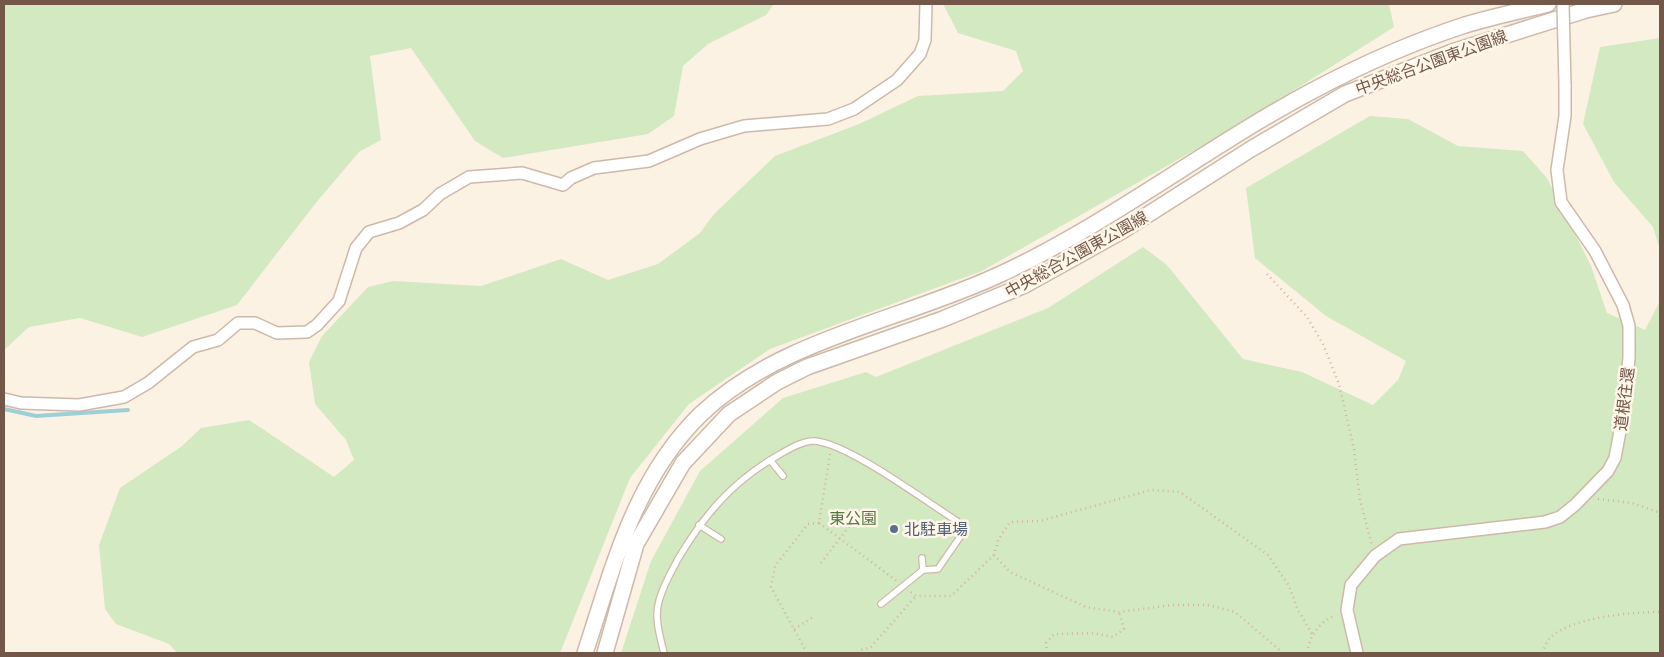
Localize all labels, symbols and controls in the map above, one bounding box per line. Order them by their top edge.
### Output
street label: 中央総合公園東公園線 [1353,26,1510,99]
street label: 中央総合公園東公園線 [1002,207,1151,302]
street label: 道根往還 [1611,366,1638,432]
park label: 東公園 [829,509,877,528]
place label: 北駐車場 [904,520,968,539]
marker: 北駐車場 [888,523,900,535]

